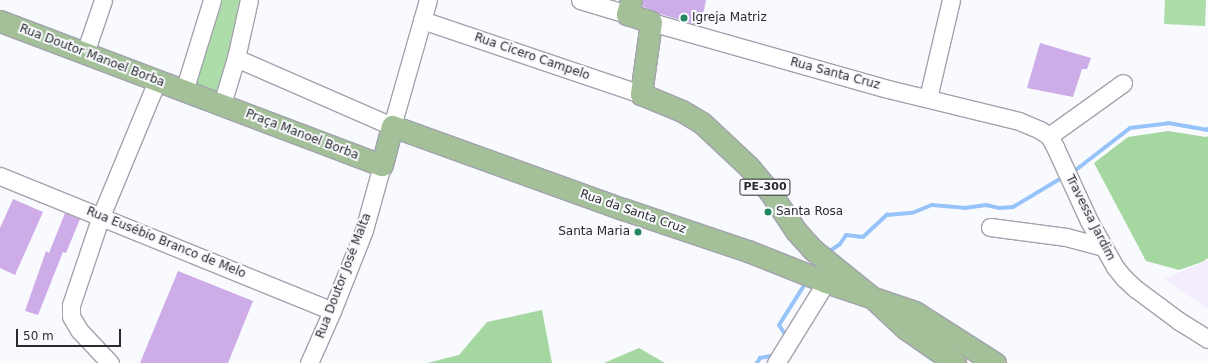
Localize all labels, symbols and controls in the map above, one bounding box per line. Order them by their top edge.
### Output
place label: Igreja Matriz [692,11,767,25]
marker: Igreja Matriz [679,13,689,23]
street label: Rua Doutor Manoel Borba [17,22,167,90]
street label: Rua Cicero Campelo [472,30,592,84]
street label: Rua Santa Cruz [789,55,881,93]
street label: Praça Manoel Borba [244,107,360,163]
street label: Travessa Jardim [1062,173,1118,263]
road number: PE-300 [739,178,791,196]
street label: Rua da Santa Cruz [578,187,688,237]
street label: Rua Eusébio Branco de Melo [84,204,248,282]
place label: Santa Rosa [776,205,843,219]
marker: Santa Rosa [763,207,773,217]
street label: Rua Doutor José Malta [313,211,375,341]
place label: Santa Maria [558,225,630,239]
marker: Santa Maria [633,227,643,237]
scale bar [18,321,123,347]
text: 50 m [23,329,54,343]

